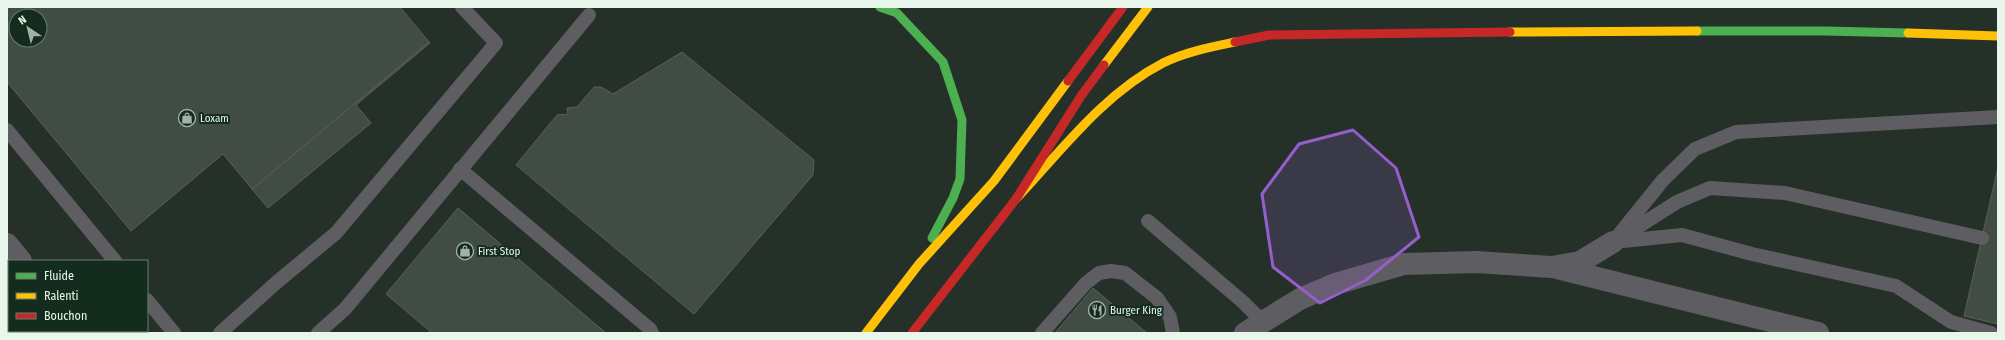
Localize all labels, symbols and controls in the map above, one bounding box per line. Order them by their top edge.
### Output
north arrow [8,8,48,48]
text: N [16,13,29,27]
shop icon: Loxam [177,108,197,128]
place label: Loxam [200,112,229,125]
shop icon: First Stop [455,241,475,261]
place label: First Stop [478,245,520,258]
legend [8,260,148,332]
text: Fluide [44,269,74,283]
text: Ralenti [44,289,79,303]
restaurant icon: Burger King [1087,300,1107,320]
place label: Burger King [1110,304,1163,317]
text: Bouchon [44,309,87,323]

